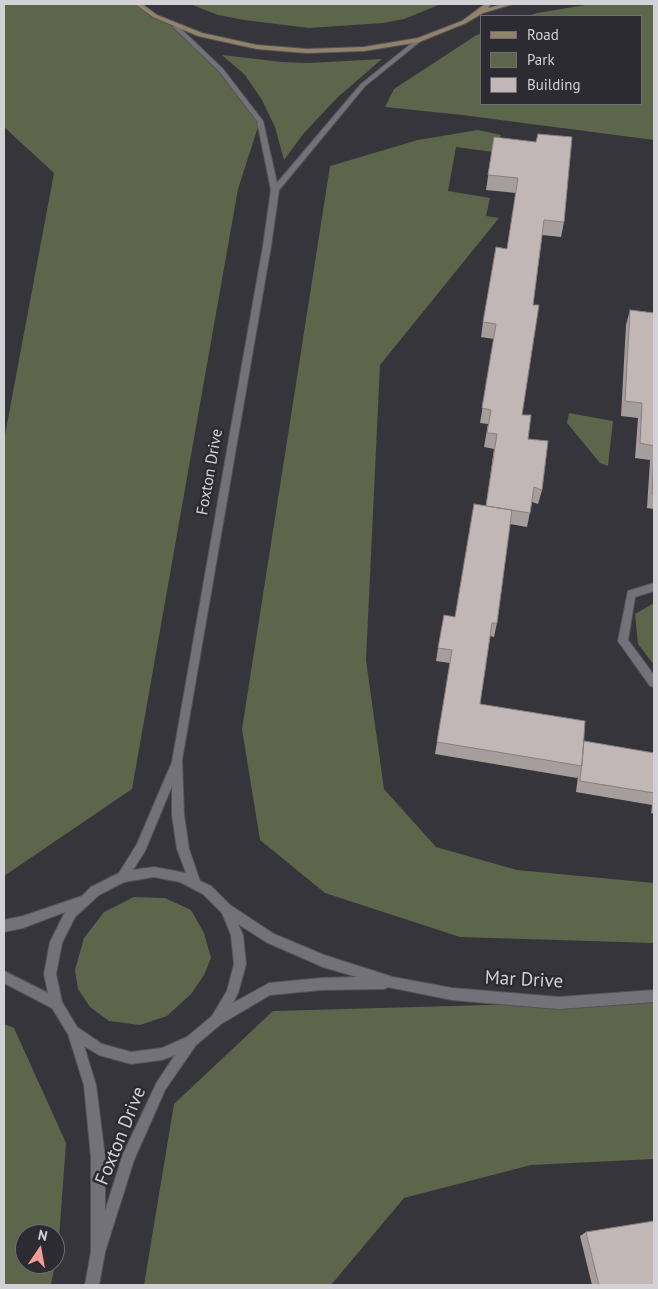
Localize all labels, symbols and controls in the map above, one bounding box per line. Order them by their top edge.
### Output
legend [480,15,643,105]
text: Road [527,25,559,44]
text: Park [527,50,555,69]
text: Building [527,75,581,94]
street label: Foxton Drive [193,427,227,517]
street label: Mar Drive [484,967,564,993]
street label: Foxton Drive [91,1084,151,1188]
north arrow [15,1224,65,1274]
text: N [37,1226,49,1245]

